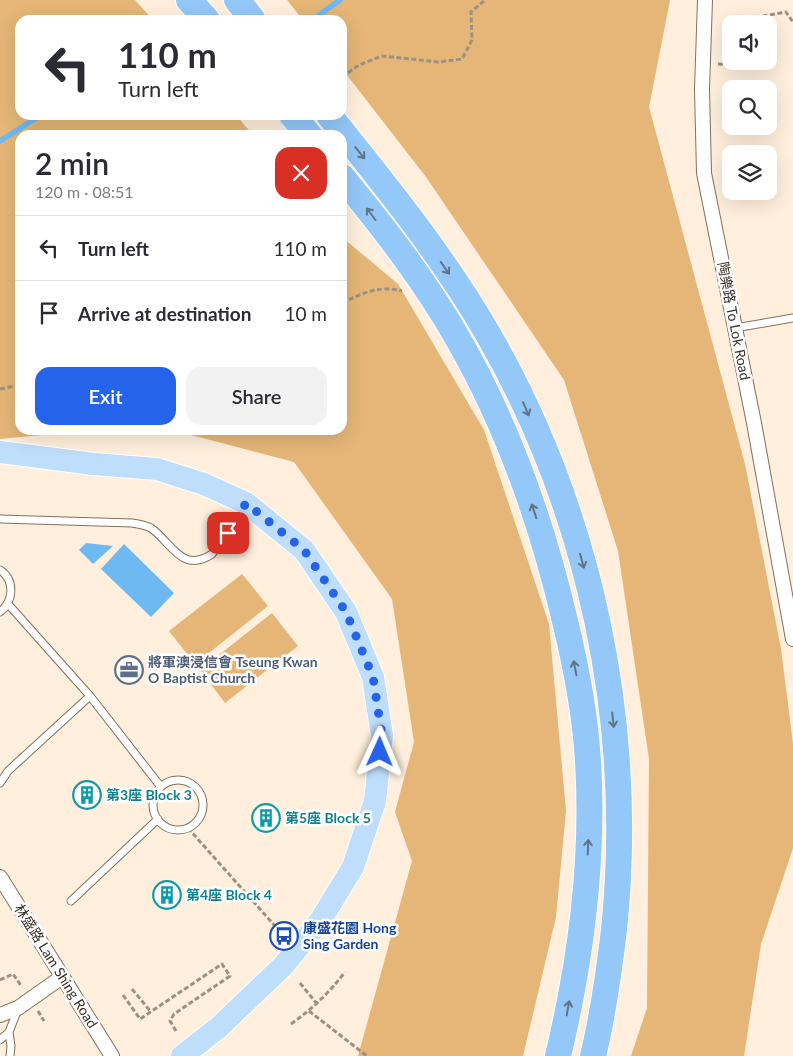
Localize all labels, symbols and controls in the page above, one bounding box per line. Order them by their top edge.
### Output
map controls [722,15,777,200]
button: sound [722,15,777,70]
text: 110 m [118,33,217,75]
icon: left [35,35,100,100]
text: Turn left [118,75,199,102]
button: search [722,80,777,135]
text: 2 min [35,145,109,181]
button: layers [722,145,777,200]
one-way arrow [354,146,365,159]
button: close [275,147,327,199]
text: 120 m · 08:51 [35,182,134,201]
one-way arrow [366,208,377,221]
icon: left [35,234,63,262]
text: Turn left [78,237,149,260]
text: 110 m [273,237,327,260]
street label: 陶樂路 To Lok Road [715,260,754,381]
one-way arrow [440,261,450,275]
icon: arrive [35,299,63,327]
text: Arrive at destination [78,302,251,325]
text: 10 m [284,302,327,325]
button: Exit [35,367,176,425]
button: Share [186,367,327,425]
one-way arrow [522,401,532,416]
one-way arrow [529,503,539,519]
pin [207,512,249,554]
icon: arrive [214,519,242,547]
one-way arrow [578,553,587,569]
place label: 將軍澳浸信會 Tseung Kwan O Baptist Church [148,653,318,686]
office icon: 將軍澳浸信會 Tseung Kwan O Baptist Church [114,655,144,685]
one-way arrow [570,661,579,677]
one-way arrow [609,712,618,728]
position arrow [353,725,405,777]
building icon: 第3座 Block 3 [72,780,102,810]
place label: 第3座 Block 3 [106,786,192,803]
building icon: 第5座 Block 5 [251,803,281,833]
place label: 第5座 Block 5 [285,809,371,826]
one-way arrow [583,840,593,856]
building icon: 第4座 Block 4 [152,880,182,910]
place label: 第4座 Block 4 [186,886,272,903]
street label: 林盛路 Lam Shing Road [11,901,102,1031]
place label: 康盛花園 Hong Sing Garden [303,919,397,952]
bus stop icon: 康盛花園 Hong Sing Garden [269,921,299,951]
one-way arrow [564,1001,574,1017]

